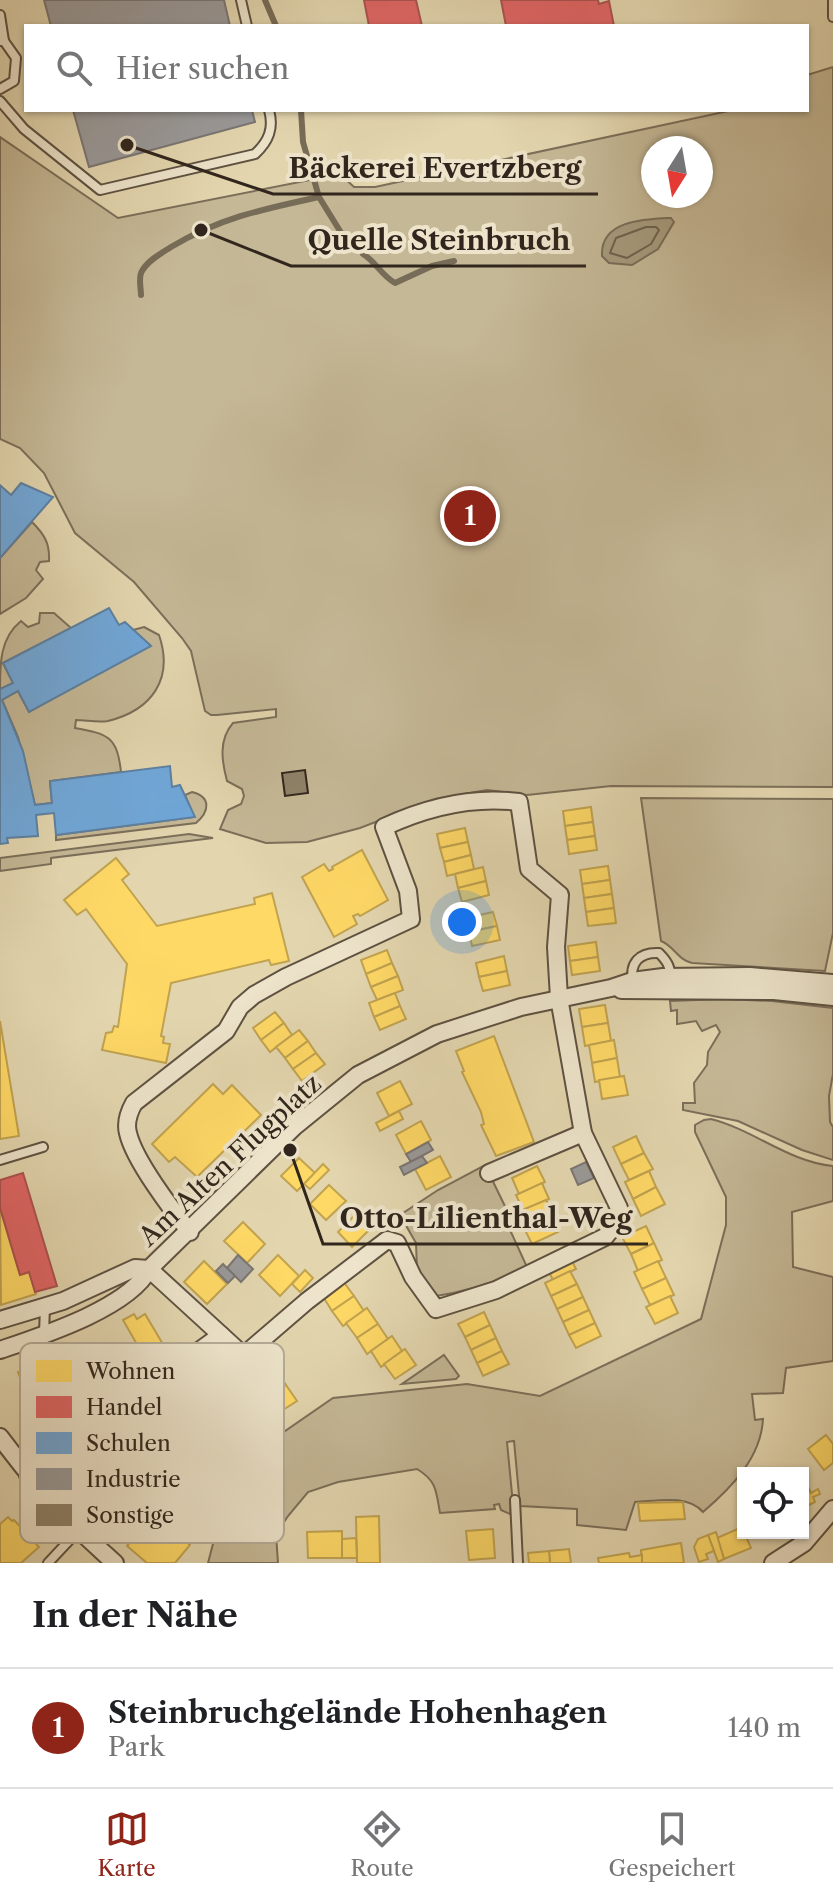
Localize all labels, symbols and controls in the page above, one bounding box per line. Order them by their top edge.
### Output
search box [24,24,809,112]
icon: search [52,46,96,90]
text: Hier suchen [116,50,289,87]
north arrow [641,136,713,208]
callout: Bäckerei Evertzberg [273,142,598,194]
text: Bäckerei Evertzberg [289,151,582,185]
callout: Quelle Steinbruch [291,214,586,266]
text: Quelle Steinbruch [307,223,571,257]
pin: 1 [444,486,496,546]
your location [442,902,482,942]
street label: Am Alten Flugplatz [131,1067,328,1253]
callout: Otto-Lilienthal-Weg [323,1192,648,1244]
text: Otto-Lilienthal-Weg [340,1201,633,1235]
legend [20,1343,284,1543]
text: Wohnen [85,1358,176,1385]
text: Handel [86,1394,163,1421]
text: Schulen [86,1430,171,1457]
text: Industrie [86,1466,181,1493]
map controls [737,1467,809,1539]
button: locate [737,1467,809,1539]
text: Sonstige [86,1502,174,1529]
text: In der Nähe [32,1594,238,1636]
text: Steinbruchgelände Hohenhagen [108,1694,607,1731]
text: 1 [52,1712,64,1744]
text: 140 m [727,1712,801,1744]
text: Park [108,1731,165,1763]
tab: Karte [97,1807,156,1882]
tab: Route [351,1807,414,1882]
tab: Gespeichert [609,1807,736,1882]

